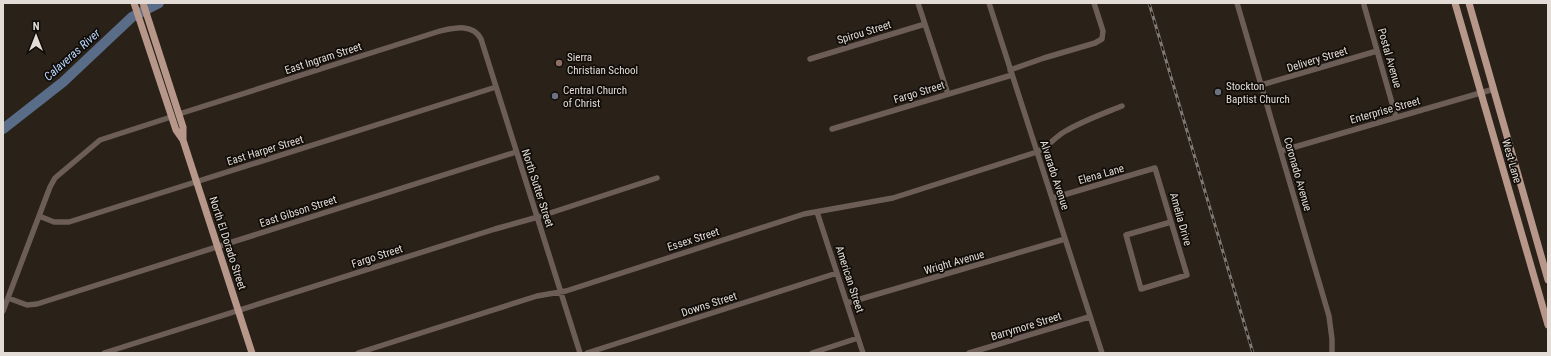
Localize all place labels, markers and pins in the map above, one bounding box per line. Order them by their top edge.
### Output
place label: Sierra Christian School [567,51,638,77]
marker: Sierra Christian School [554,58,564,68]
place label: Stockton Baptist Church [1226,80,1290,106]
place label: Central Church of Christ [563,84,627,110]
marker: Stockton Baptist Church [1213,87,1223,97]
marker: Central Church of Christ [550,91,560,101]

